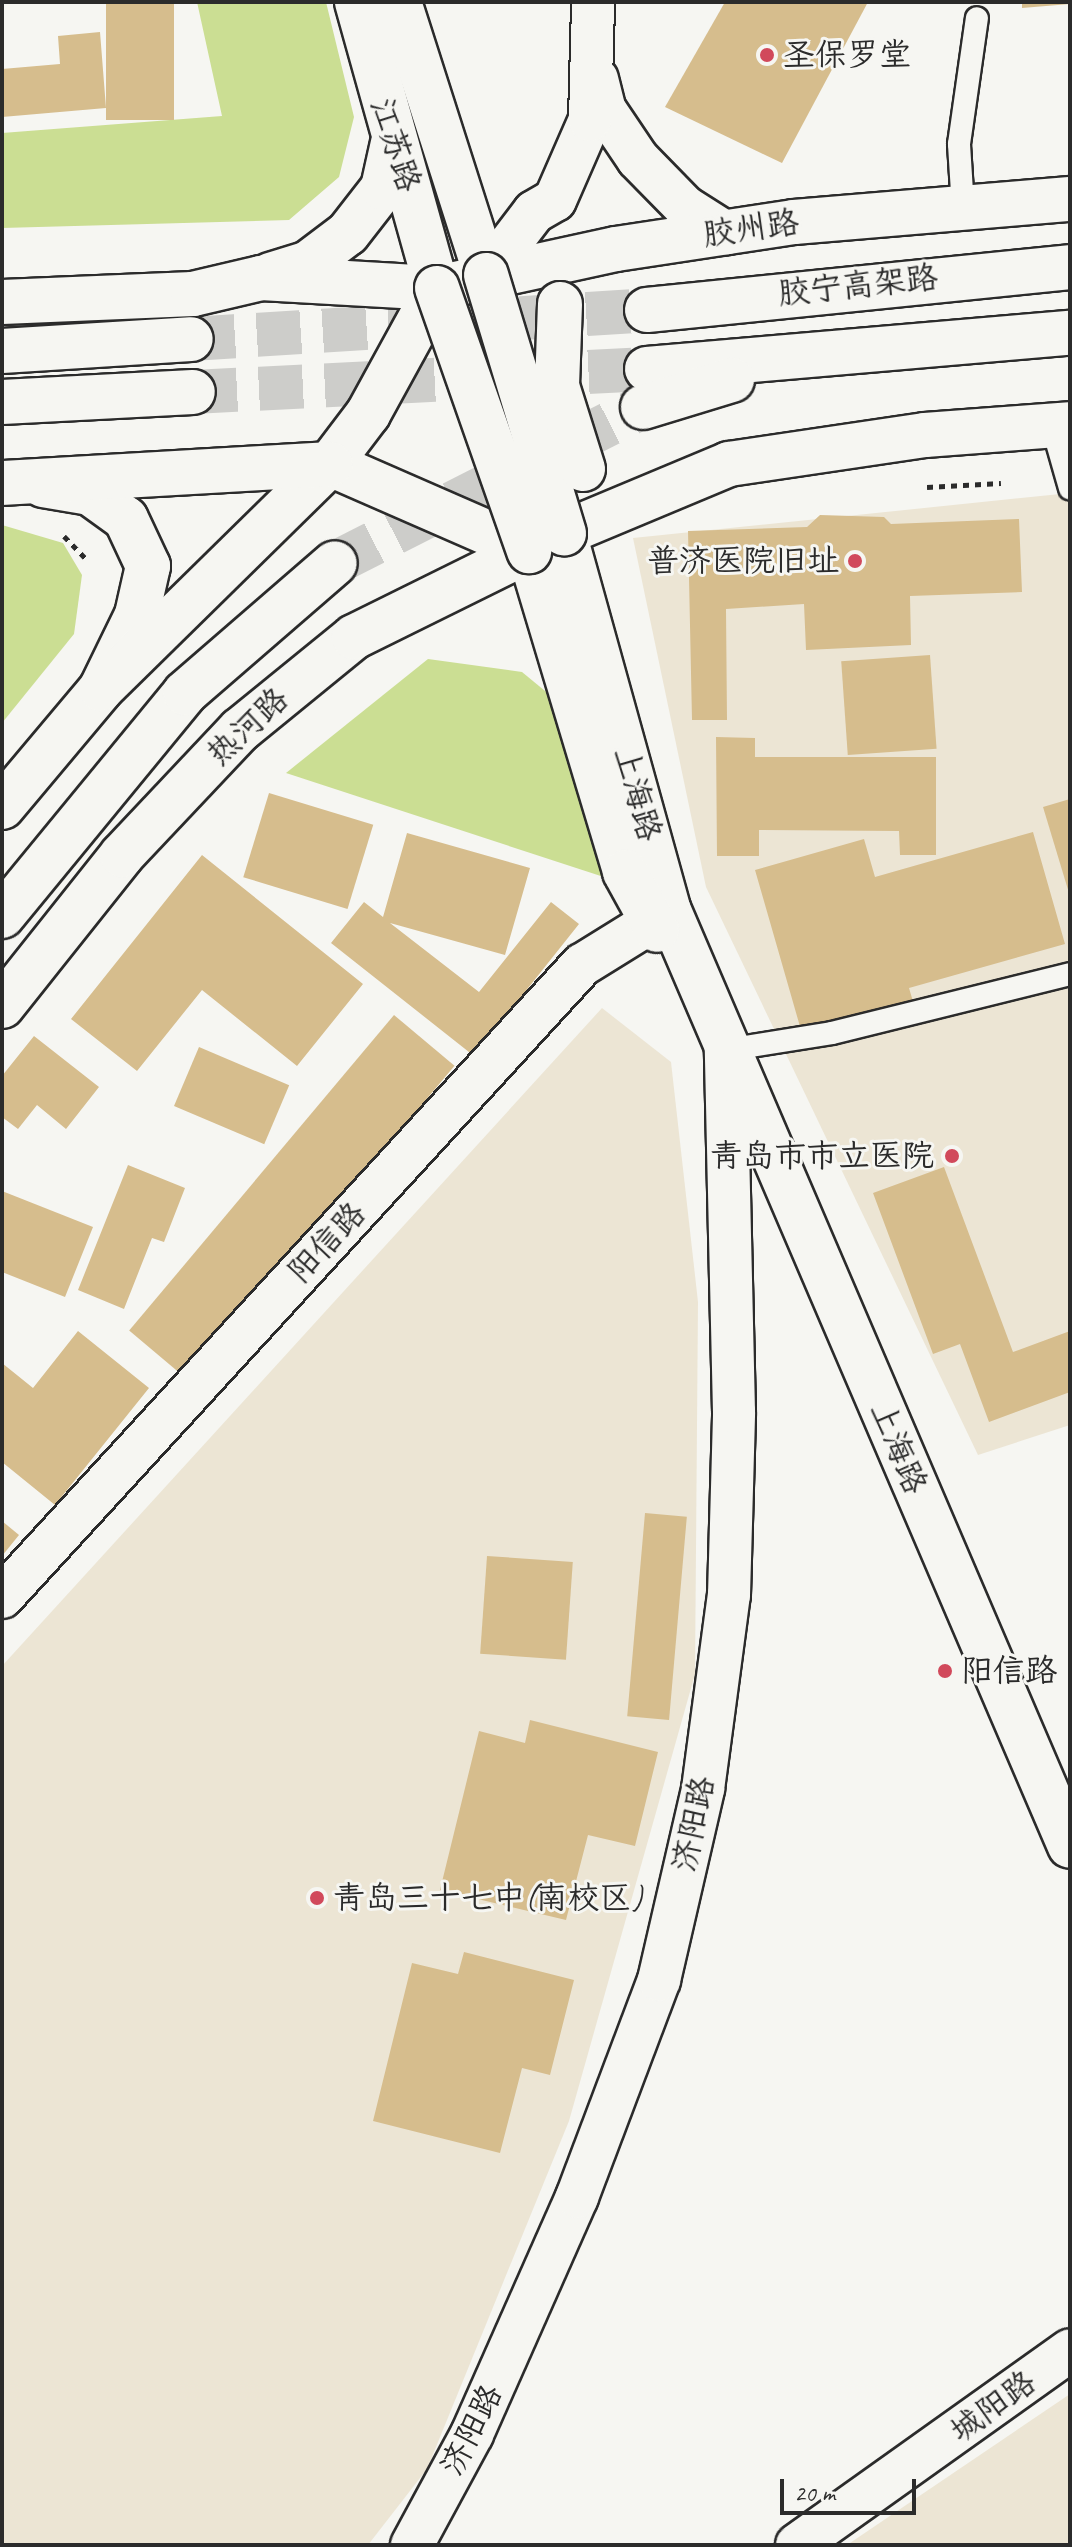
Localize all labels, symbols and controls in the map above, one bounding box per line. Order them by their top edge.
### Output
place label: 圣保罗堂 [783,36,911,74]
marker: 圣保罗堂 [758,46,776,64]
street label: 江苏路 [362,93,428,197]
street label: 胶州路 [701,203,801,255]
street label: 胶宁高架路 [776,259,940,313]
place label: 普济医院旧址 [647,542,839,580]
marker: 普济医院旧址 [846,552,864,570]
street label: 热河路 [200,680,296,774]
street label: 上海路 [605,743,669,845]
place label: 青岛市市立医院 [710,1137,934,1175]
marker: 青岛市市立医院 [941,1145,963,1167]
street label: 阳信路 [280,1195,374,1291]
street label: 上海路 [862,1396,934,1500]
place label: 阳信路 [961,1652,1057,1690]
marker: 阳信路 [936,1662,954,1680]
street label: 济阳路 [665,1773,723,1875]
place label: 青岛三十七中(南校区) [333,1879,642,1917]
marker: 青岛三十七中(南校区) [308,1889,326,1907]
street label: 城阳路 [943,2363,1043,2451]
street label: 济阳路 [433,2379,511,2481]
scale bar [784,2463,920,2513]
text: 20 m [794,2478,835,2508]

